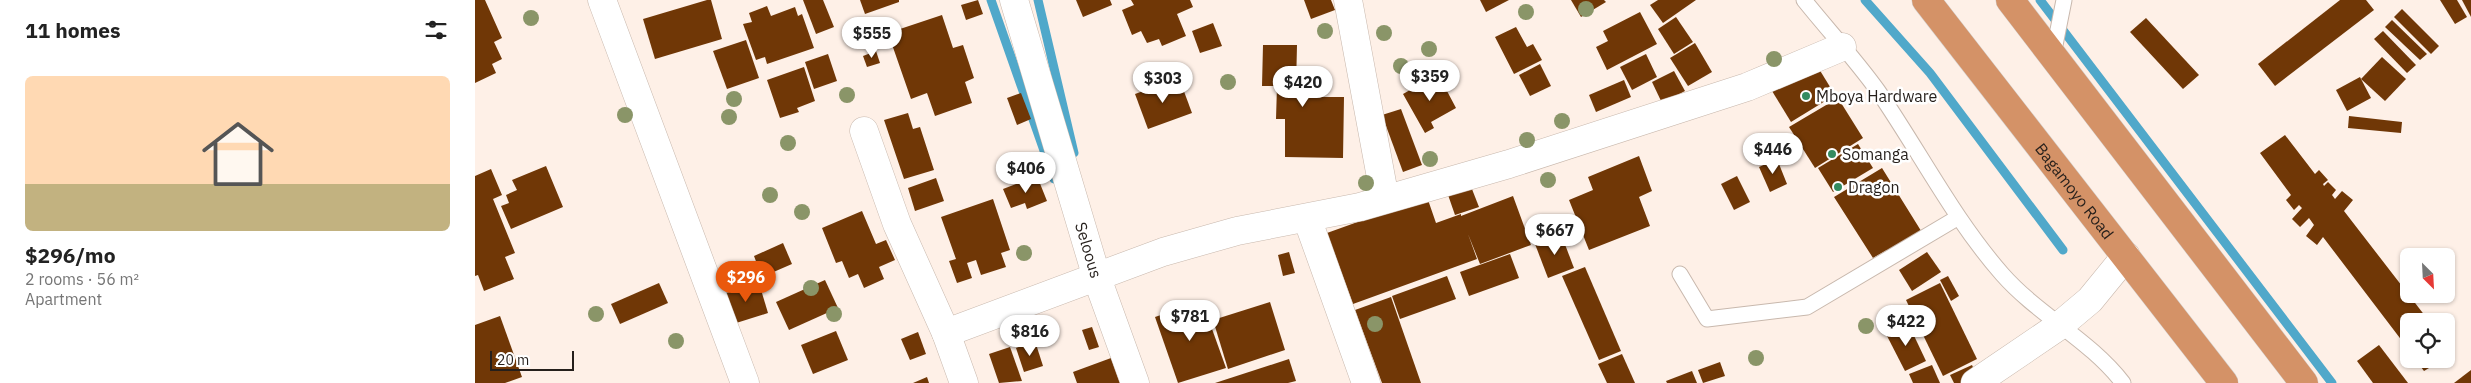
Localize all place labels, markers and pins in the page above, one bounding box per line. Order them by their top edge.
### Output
pin: $555 [842,17,902,59]
pin: $359 [1400,59,1460,102]
pin: $303 [1133,62,1193,104]
pin: $420 [1273,66,1333,108]
place label: Mboya Hardware [1816,86,1938,106]
marker: Mboya Hardware [1800,90,1812,102]
pin: $446 [1743,132,1803,175]
place label: Somanga [1842,144,1909,164]
marker: Somanga [1826,148,1838,160]
pin: $406 [996,152,1056,194]
place label: Dragon [1848,177,1900,197]
marker: Dragon [1832,181,1844,193]
pin: $667 [1525,214,1585,256]
pin: $296 [716,260,776,303]
pin: $781 [1160,300,1220,342]
pin: $422 [1876,304,1936,347]
pin: $816 [1000,314,1060,357]

